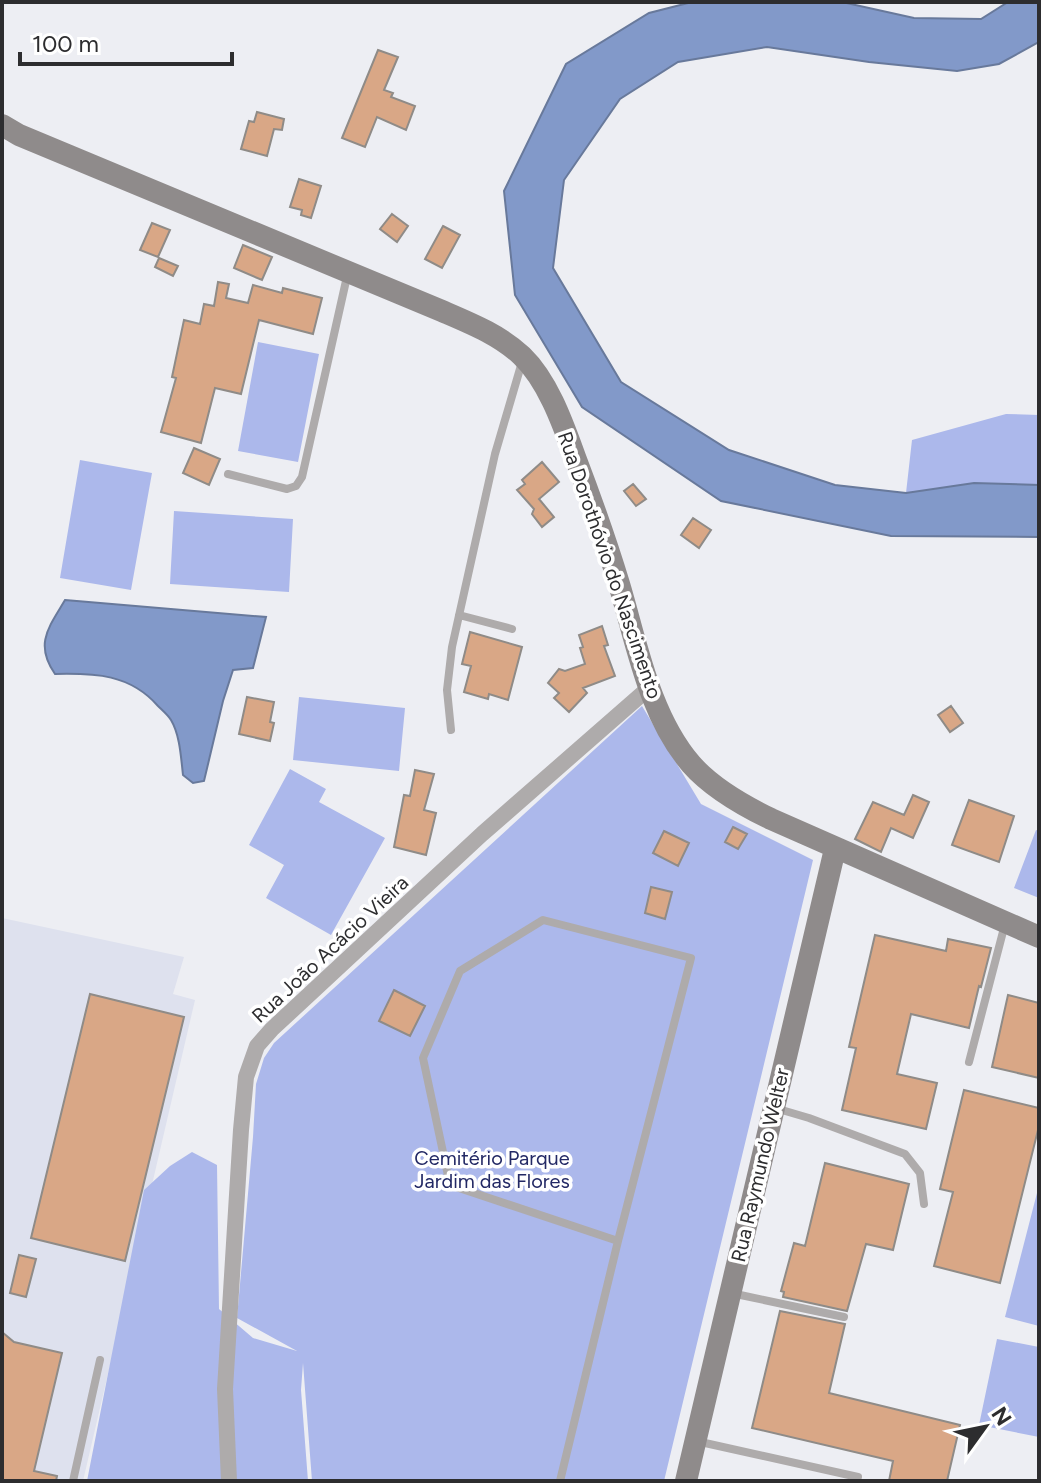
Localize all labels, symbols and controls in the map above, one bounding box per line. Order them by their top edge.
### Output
scale bar [20,16,232,66]
text: 100 m [32,29,99,58]
street label: Rua Dorothóvio do Nascimento [553,428,667,702]
street label: Rua João Acácio Vieira [247,870,413,1028]
street label: Rua Raymundo Welter [726,1065,794,1264]
park label: Cemitério Parque Jardim das Flores [414,1146,570,1193]
north arrow [945,1387,1025,1467]
text: N [985,1402,1017,1431]

